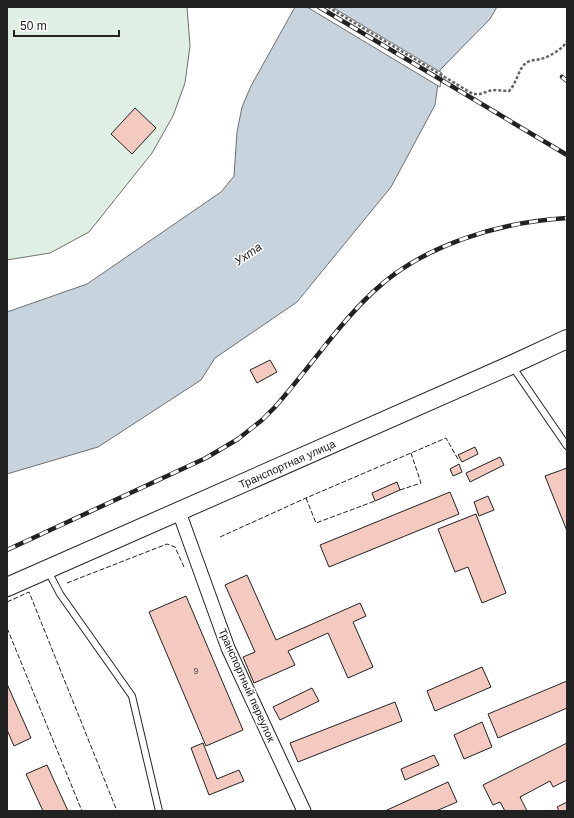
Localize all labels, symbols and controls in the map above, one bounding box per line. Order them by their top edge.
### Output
scale bar [14,12,119,38]
text: 50 m [20,19,47,33]
water label: Ухта [231,239,265,269]
street label: Транспортная улица [237,437,338,491]
street label: Транспортный переулок [217,626,278,744]
house number: 9 [193,666,199,676]

